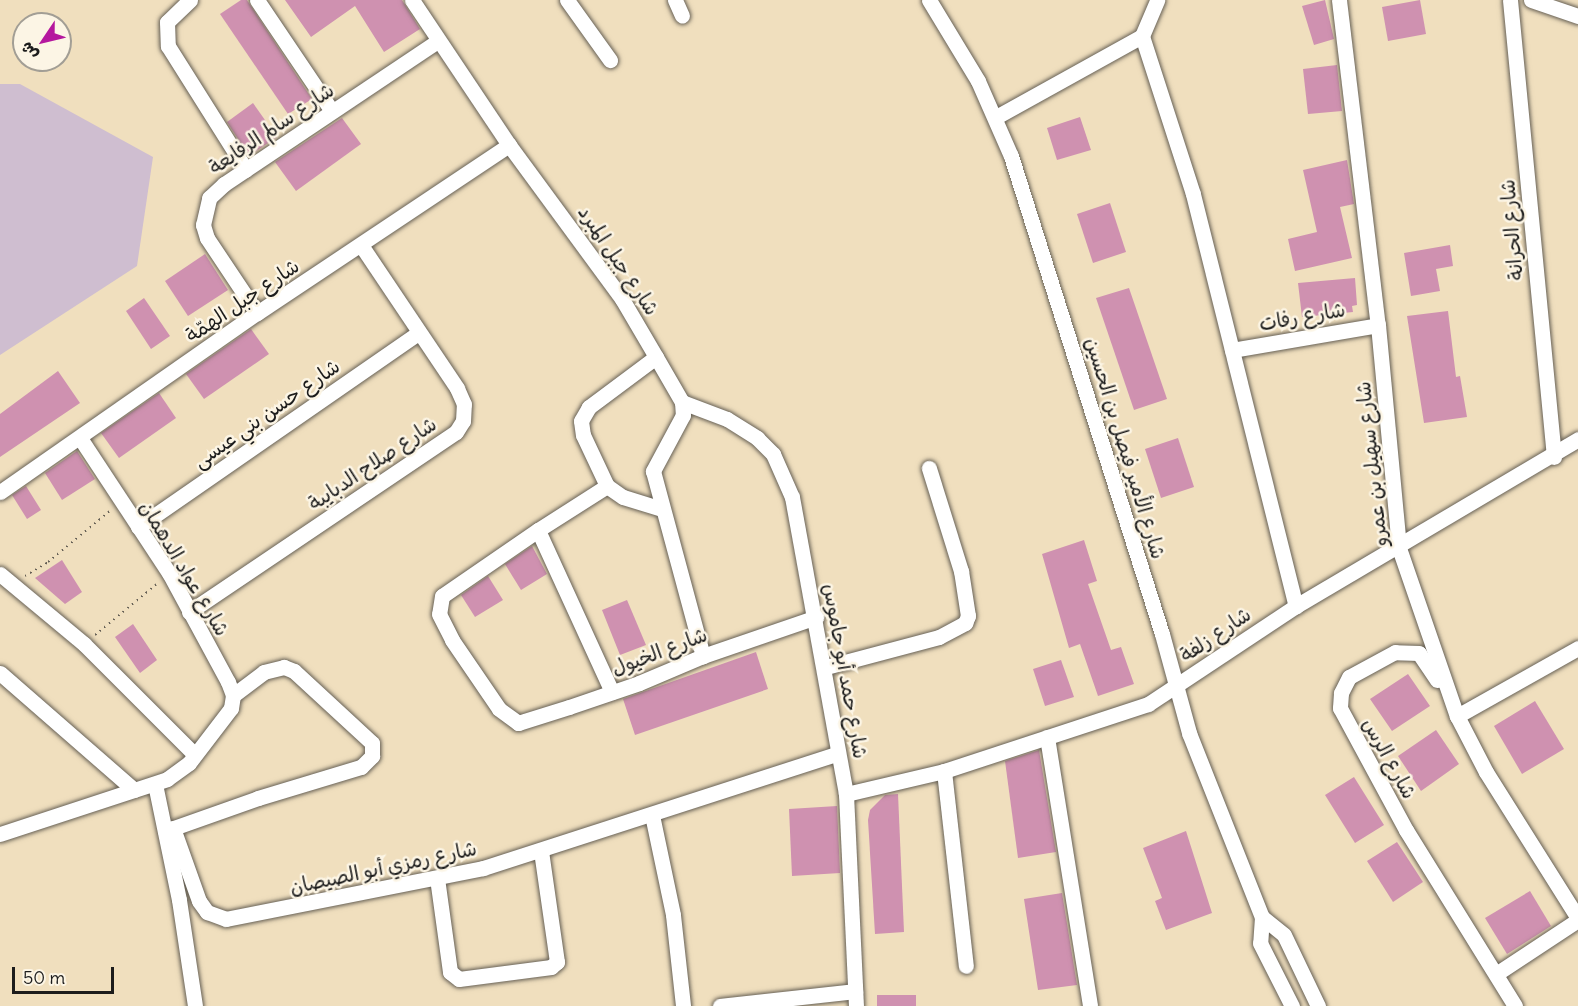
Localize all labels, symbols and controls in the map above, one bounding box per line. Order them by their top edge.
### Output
north arrow [12,12,72,72]
text: ش [16,38,42,64]
street label: شارع سالم الرفايعة [204,77,338,179]
street label: شارع الحرانة [1495,179,1527,281]
street label: شارع جبل المبرد [574,201,664,319]
street label: شارع جبل الهمّة [181,253,303,347]
street label: شارع رفات [1257,297,1347,335]
street label: شارع الأمير فيصل بن الحسين [1081,334,1171,562]
street label: شارع حسن بني عيسى [188,353,344,473]
street label: شارع سهيل بن عمرو [1350,380,1392,548]
street label: شارع صلاح الدبايبة [303,411,441,515]
street label: شارع عواد الدهمان [135,496,235,640]
street label: شارع حمد أبو جاموس [819,582,873,760]
street label: شارع زلفة [1175,602,1255,666]
street label: شارع الخيول [608,622,710,680]
street label: شارع الرس [1358,713,1422,803]
street label: شارع رمزي أبو الصيصان [287,835,479,899]
scale bar [15,955,117,993]
text: 50 m [23,966,65,989]

